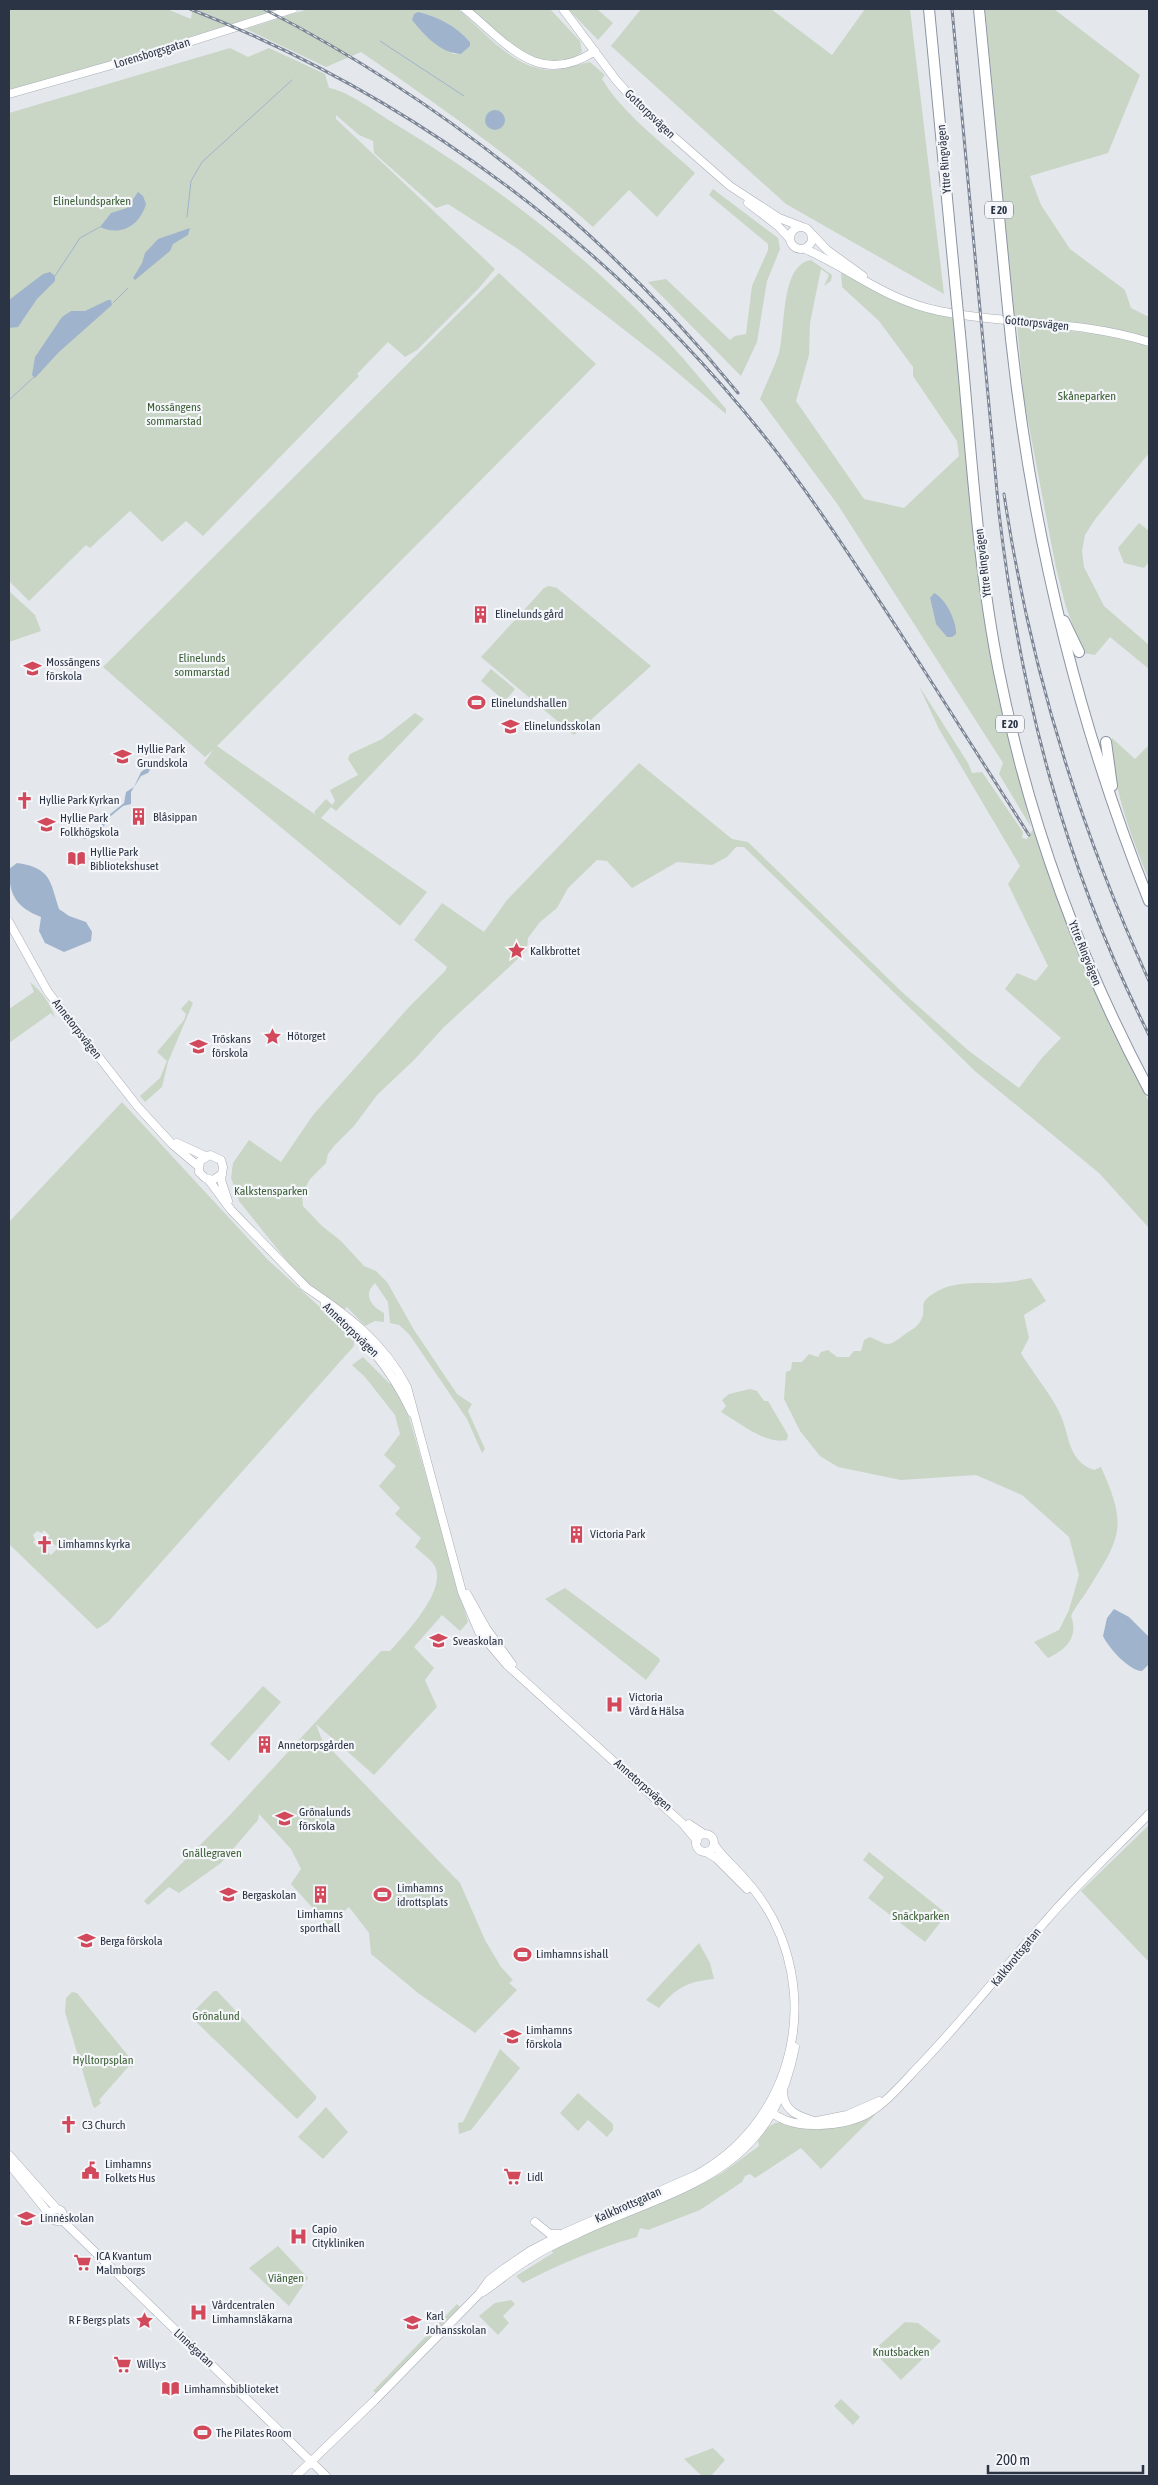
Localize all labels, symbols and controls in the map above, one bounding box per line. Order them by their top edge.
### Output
street label: Lorensborgsgatan [112,35,192,71]
street label: Gottorpsvägen [622,87,678,141]
street label: Yttre Ringvägen [934,124,954,194]
park label: Elinelundsparken [53,194,131,208]
road number: E 20 [985,202,1013,218]
street label: Gottorpsvägen [1004,313,1070,333]
park label: Skåneparken [1058,389,1116,403]
park label: Mossängens sommarstad [146,400,202,428]
street label: Yttre Ringvägen [972,528,994,598]
building icon: Elinelunds gård [471,604,491,624]
place label: Elinelunds gård [495,607,563,621]
park label: Elinelunds sommarstad [174,651,230,679]
place label: Mossängens förskola [46,655,100,683]
school or university icon: Mossängens förskola [22,659,42,679]
sports icon: Elinelundshallen [467,693,487,713]
place label: Elinelundshallen [491,696,567,710]
school or university icon: Elinelundsskolan [500,716,520,736]
road number: E 20 [996,716,1024,732]
place label: Elinelundsskolan [524,719,601,733]
place label: Hyllie Park Grundskola [137,742,188,770]
school or university icon: Hyllie Park Grundskola [113,746,133,766]
church icon: Hyllie Park Kyrkan [15,790,35,810]
place label: Hyllie Park Kyrkan [39,793,120,807]
building icon: Blåsippan [129,807,149,827]
place label: Blåsippan [153,810,197,824]
place label: Hyllie Park Folkhögskola [60,811,119,839]
school or university icon: Hyllie Park Folkhögskola [36,815,56,835]
place label: Hyllie Park Bibliotekshuset [90,845,159,873]
library icon: Hyllie Park Bibliotekshuset [66,849,86,869]
street label: Yttre Ringvägen [1066,918,1104,988]
place icon: Kalkbrottet [506,941,526,961]
place label: Kalkbrottet [530,944,581,958]
street label: Annetorpsvägen [49,996,105,1062]
place icon: Hötorget [263,1026,283,1046]
place label: Hötorget [287,1029,326,1043]
place label: Tröskans förskola [212,1032,251,1060]
school or university icon: Tröskans förskola [188,1036,208,1056]
park label: Kalkstensparken [234,1184,308,1198]
street label: Annetorpsvägen [320,1300,382,1360]
building icon: Victoria Park [566,1524,586,1544]
place label: Victoria Park [590,1527,646,1541]
church icon: Limhamns kyrka [34,1534,54,1554]
place label: Limhamns kyrka [58,1537,130,1551]
school or university icon: Sveaskolan [429,1631,449,1651]
place label: Sveaskolan [453,1634,503,1648]
place label: Victoria Vård & Hälsa [629,1690,684,1718]
hospital icon: Victoria Vård & Hälsa [605,1694,625,1714]
building icon: Annetorpsgården [254,1735,274,1755]
place label: Annetorpsgården [278,1738,354,1752]
street label: Annetorpsvägen [611,1756,675,1814]
place label: Grönalunds förskola [299,1805,351,1833]
school or university icon: Grönalunds förskola [275,1809,295,1829]
park label: Gnällegraven [182,1846,242,1860]
place label: Limhamns idrottsplats [397,1881,448,1909]
school or university icon: Bergaskolan [218,1885,238,1905]
building icon: Limhamns sporthall [310,1885,330,1905]
sports icon: Limhamns idrottsplats [373,1885,393,1905]
place label: Bergaskolan [242,1888,296,1902]
place label: Limhamns sporthall [297,1907,343,1935]
park label: Snäckparken [892,1909,950,1923]
street label: Kalkbrottsgatan [988,1925,1044,1989]
school or university icon: Berga förskola [76,1931,96,1951]
place label: Berga förskola [100,1934,163,1948]
sports icon: Limhamns ishall [512,1944,532,1964]
place label: Limhamns ishall [536,1947,609,1961]
park label: Grönalund [192,2009,240,2023]
place label: Limhamns förskola [526,2023,572,2051]
school or university icon: Limhamns förskola [502,2027,522,2047]
park label: Hylltorpsplan [73,2053,134,2067]
church icon: C3 Church [58,2115,78,2135]
place label: C3 Church [82,2118,126,2132]
place label: Limhamns Folkets Hus [105,2157,155,2185]
public building icon: Limhamns Folkets Hus [81,2161,101,2181]
supermarket icon: Lidl [503,2167,523,2187]
place label: Lidl [527,2170,544,2184]
street label: Kalkbrottsgatan [593,2184,663,2226]
school or university icon: Linnéskolan [16,2208,36,2228]
place label: Linnéskolan [40,2211,94,2225]
place label: Capio Citykliniken [312,2222,365,2250]
hospital icon: Capio Citykliniken [288,2226,308,2246]
place label: ICA Kvantum Malmborgs [96,2249,152,2277]
supermarket icon: ICA Kvantum Malmborgs [72,2253,92,2273]
park label: Viängen [268,2271,304,2285]
place label: Vårdcentralen Limhamnsläkarna [212,2298,293,2326]
hospital icon: Vårdcentralen Limhamnsläkarna [188,2302,208,2322]
place label: Karl Johansskolan [426,2309,486,2337]
place icon: R F Bergs plats [134,2310,154,2330]
place label: R F Bergs plats [68,2313,130,2327]
school or university icon: Karl Johansskolan [402,2313,422,2333]
street label: Linnégatan [171,2326,217,2370]
park label: Knutsbacken [872,2345,930,2359]
supermarket icon: Willy:s [113,2354,133,2374]
place label: Willy:s [137,2357,166,2371]
library icon: Limhamnsbiblioteket [160,2379,180,2399]
place label: Limhamnsbiblioteket [184,2382,279,2396]
sports icon: The Pilates Room [192,2423,212,2443]
place label: The Pilates Room [216,2426,292,2440]
scale bar [988,2442,1143,2474]
text: 200 m [996,2451,1030,2468]

